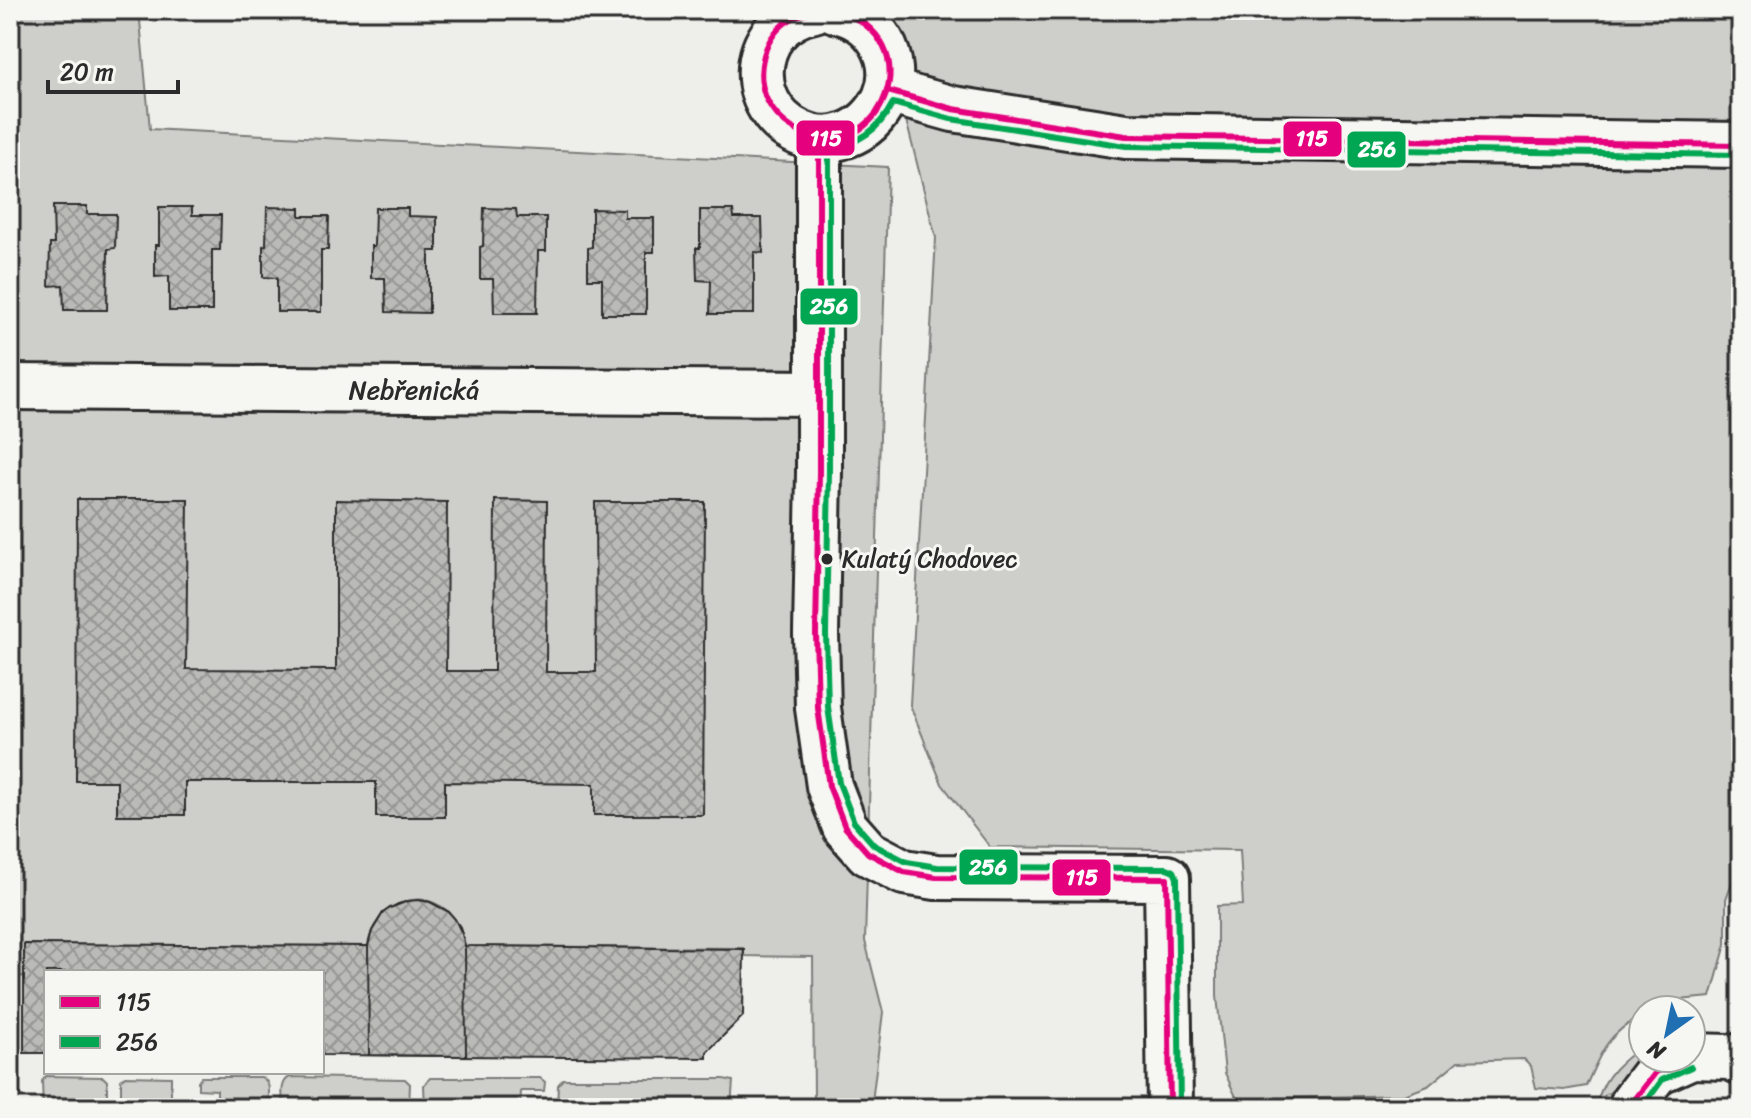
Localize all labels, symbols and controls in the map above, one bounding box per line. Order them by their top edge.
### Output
scale bar [48,44,178,94]
text: 20 m [60,51,114,93]
line badge: 115 [795,119,856,157]
text: 115 [810,119,843,158]
text: 115 [1296,119,1329,158]
line badge: 115 [1282,120,1343,158]
line badge: 256 [1346,130,1407,169]
text: 256 [1357,130,1396,169]
line badge: 256 [799,287,859,326]
text: 256 [809,287,848,326]
street label: Nebřenická [349,367,479,413]
place label: Kulatý Chodovec [842,538,1017,580]
marker: Kulatý Chodovec [819,551,835,567]
line badge: 256 [958,848,1019,886]
text: 256 [968,848,1007,887]
line badge: 115 [1051,858,1112,897]
text: 115 [1066,858,1099,897]
legend [44,970,324,1074]
text: 115 [116,981,151,1023]
north arrow [1627,994,1707,1074]
text: 256 [116,1021,158,1063]
text: N [1639,1029,1674,1071]

